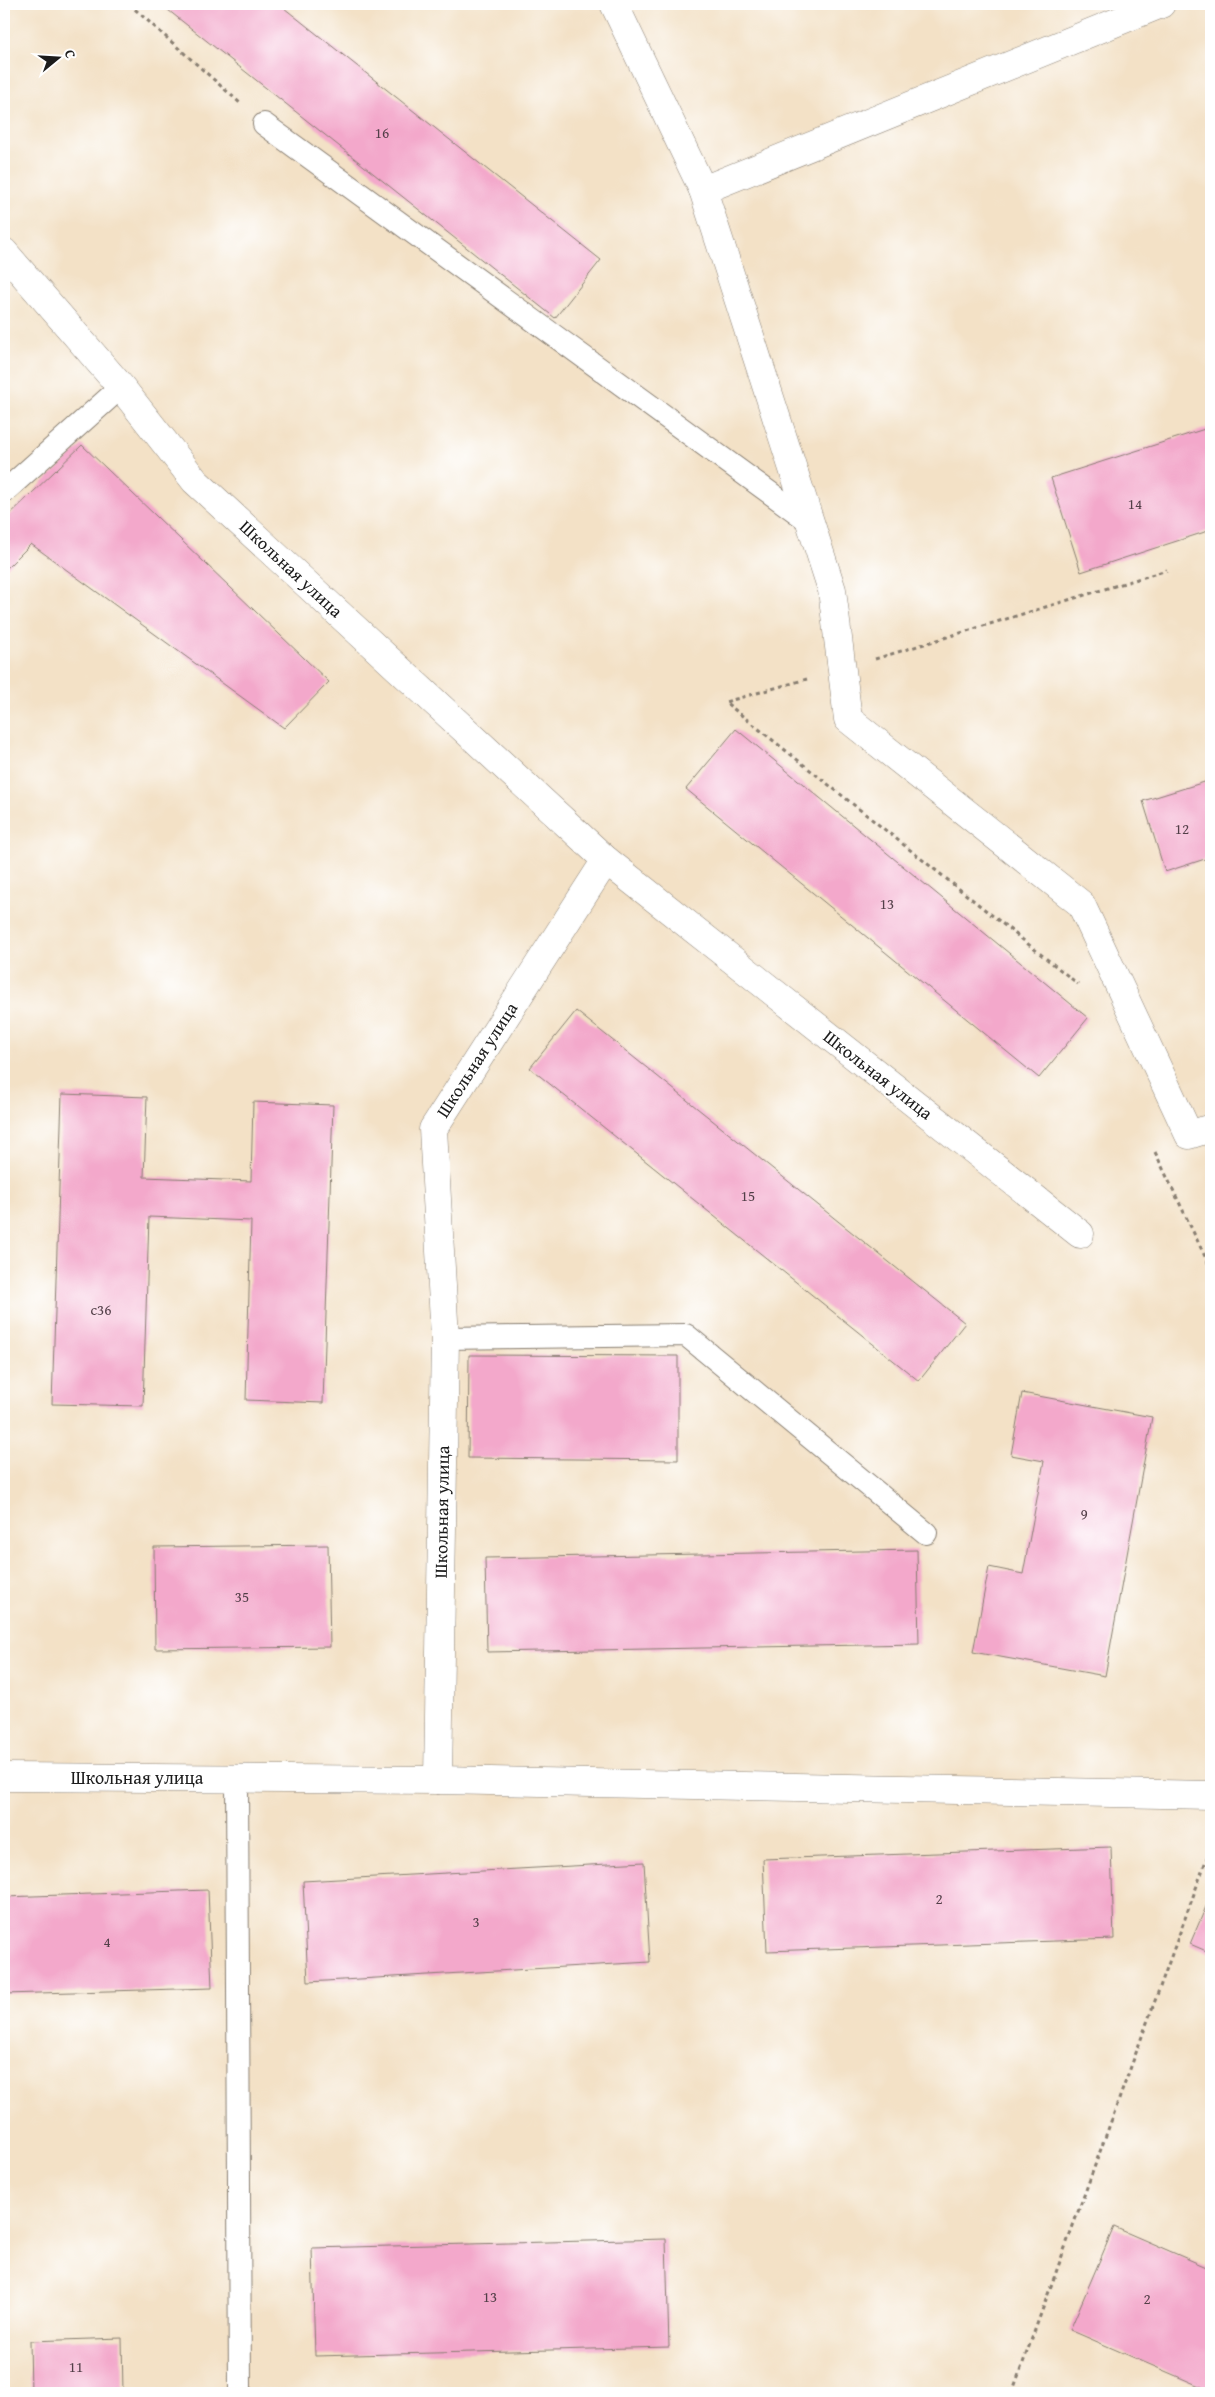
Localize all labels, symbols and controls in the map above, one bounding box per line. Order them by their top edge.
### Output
north arrow [32,32,82,82]
text: С [60,47,81,61]
house number: 16 [375,122,389,143]
house number: 14 [1128,493,1142,514]
street label: Школьная улица [234,513,349,624]
house number: 12 [1175,818,1189,839]
house number: 13 [880,893,894,914]
street label: Школьная улица [429,996,524,1123]
street label: Школьная улица [818,1023,939,1126]
house number: 15 [741,1185,755,1206]
house number: с36 [90,1299,112,1320]
street label: Школьная улица [427,1445,456,1579]
house number: 9 [1080,1503,1088,1524]
house number: 35 [235,1586,249,1607]
street label: Школьная улица [71,1764,204,1791]
house number: 2 [935,1888,943,1909]
house number: 3 [472,1911,480,1932]
house number: 4 [103,1931,111,1952]
house number: 13 [483,2286,497,2307]
house number: 2 [1143,2288,1151,2309]
house number: 11 [69,2356,83,2377]

